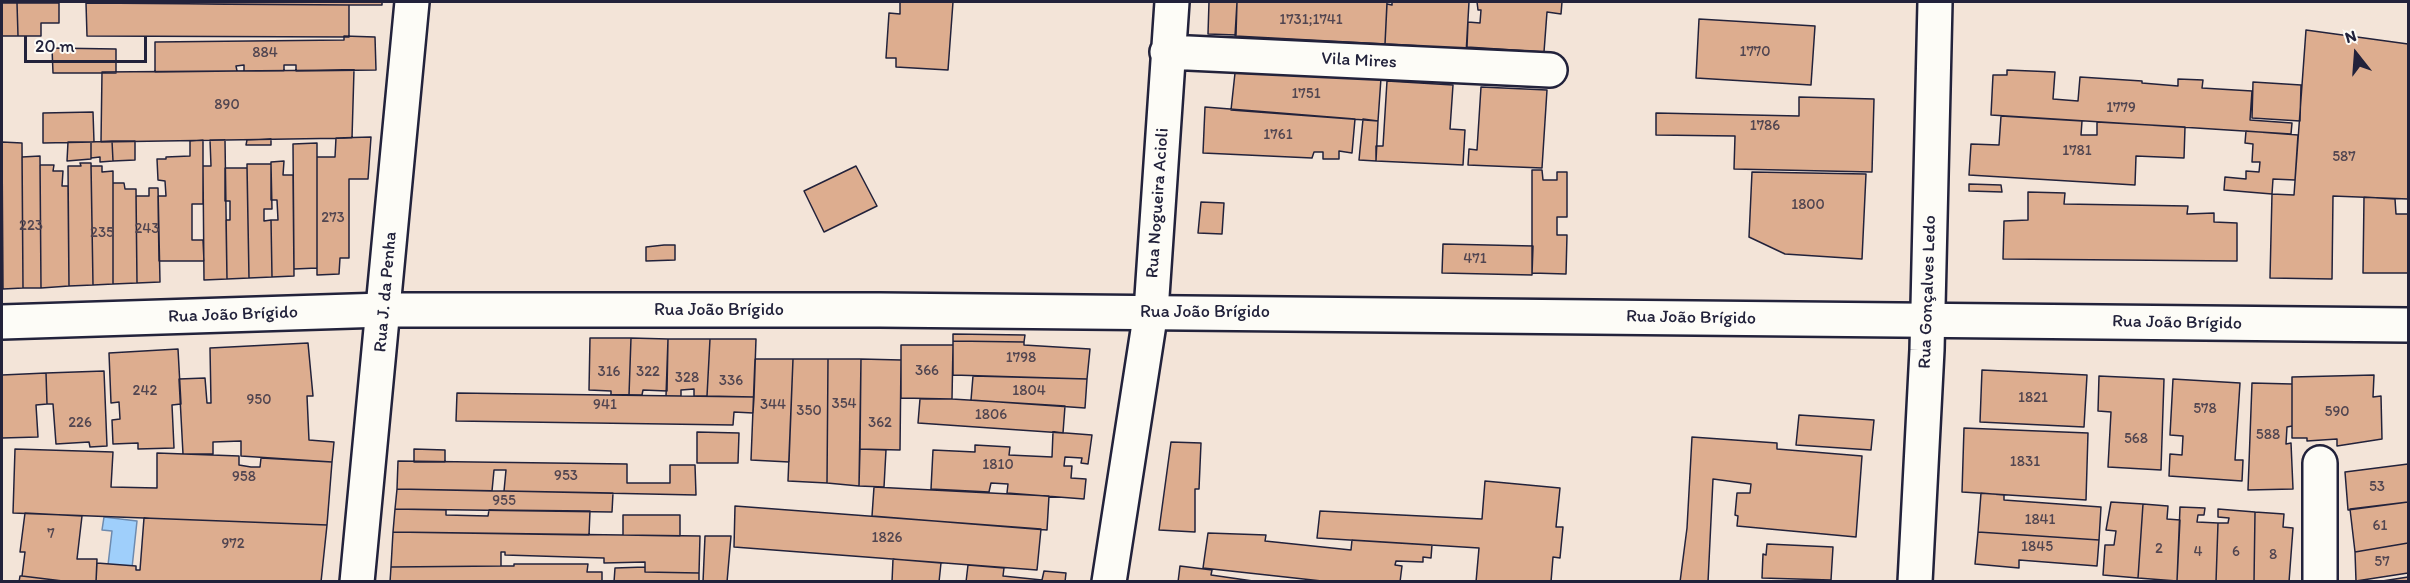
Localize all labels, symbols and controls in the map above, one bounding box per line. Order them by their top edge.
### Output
house number: 1731;1741 [1279,11,1343,29]
scale bar [27,24,150,62]
north arrow [2326,24,2386,84]
text: N [2343,26,2359,47]
text: 20 m [35,35,75,57]
house number: 1770 [1739,43,1771,61]
house number: 884 [252,44,278,62]
street label: Vila Mires [1321,48,1397,74]
house number: 1751 [1291,85,1321,103]
house number: 890 [214,96,240,114]
house number: 1779 [2106,99,2136,117]
house number: 1786 [1750,117,1780,135]
house number: 1761 [1263,126,1293,144]
street label: Rua Nogueira Acioli [1142,127,1174,279]
house number: 1781 [2062,142,2092,160]
house number: 587 [2332,148,2356,166]
house number: 1800 [1791,196,1825,214]
house number: 273 [321,209,345,227]
street label: Rua Gonçalves Ledo [1915,215,1941,369]
house number: 223 [19,217,43,235]
house number: 243 [134,220,160,238]
house number: 235 [90,224,114,242]
street label: Rua J. da Penha [370,231,402,353]
house number: 471 [1463,250,1487,268]
street label: Rua João Brígido [654,299,784,321]
street label: Rua João Brígido [1140,301,1270,323]
street label: Rua João Brígido [168,302,298,328]
street label: Rua João Brígido [1626,306,1756,330]
street label: Rua João Brígido [2112,311,2242,335]
house number: 1798 [1006,349,1036,367]
house number: 366 [915,362,939,380]
house number: 316 [597,363,621,381]
house number: 322 [636,363,660,381]
house number: 328 [675,369,699,387]
house number: 336 [719,372,743,390]
house number: 242 [133,382,157,400]
house number: 1804 [1012,382,1046,400]
house number: 1821 [2018,389,2048,407]
house number: 950 [247,391,271,409]
house number: 354 [831,395,857,413]
house number: 941 [593,396,617,414]
house number: 344 [760,396,786,414]
house number: 578 [2193,400,2217,418]
house number: 350 [796,402,822,420]
house number: 590 [2325,403,2349,421]
house number: 1806 [975,406,1007,424]
house number: 226 [68,414,92,432]
house number: 362 [868,414,892,432]
house number: 588 [2256,426,2280,444]
house number: 568 [2124,430,2148,448]
house number: 1831 [2010,453,2040,471]
house number: 1810 [982,456,1014,474]
house number: 953 [554,467,578,485]
house number: 958 [232,468,256,486]
house number: 53 [2369,478,2385,496]
house number: 955 [492,492,516,510]
house number: 1841 [2024,511,2056,529]
house number: 61 [2373,517,2387,535]
house number: 7 [47,525,55,543]
house number: 1826 [871,529,903,547]
house number: 972 [221,535,245,553]
house number: 1845 [2021,538,2053,556]
house number: 2 [2155,540,2163,558]
house number: 4 [2193,543,2203,561]
house number: 6 [2232,543,2240,561]
house number: 8 [2269,546,2277,564]
house number: 57 [2374,553,2390,571]

